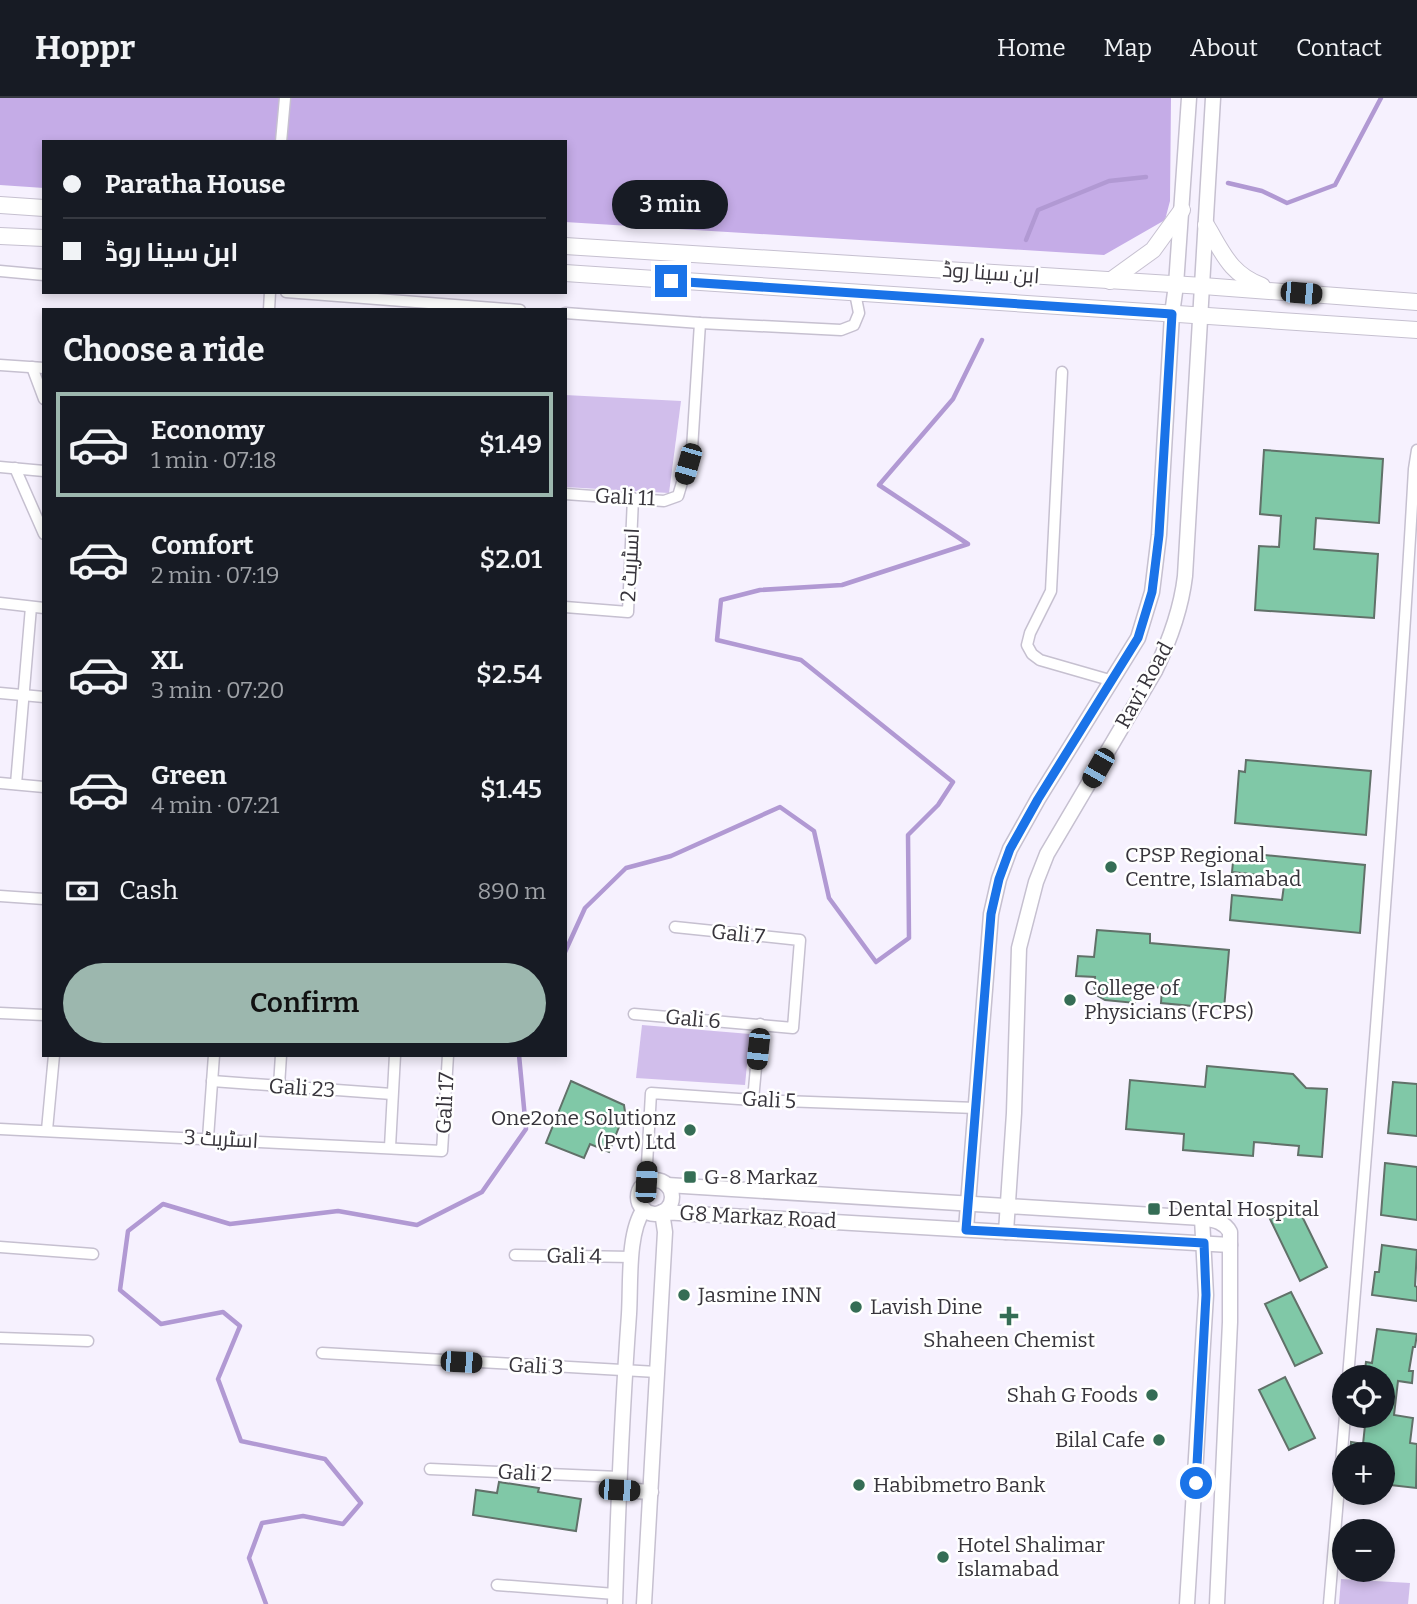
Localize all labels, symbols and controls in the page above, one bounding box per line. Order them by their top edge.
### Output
text: Hoppr [35,28,135,68]
text: Home [997,34,1066,62]
text: Map [1104,34,1152,62]
text: About [1190,34,1258,62]
text: Contact [1296,34,1382,62]
text: Paratha House [105,169,286,200]
callout: 3 min [613,180,729,228]
text: 3 min [639,190,701,218]
text: ابن سینا روڈ [105,237,238,268]
street label: ابن سینا روڈ [942,257,1040,289]
route end [655,265,687,297]
car [1280,281,1323,305]
text: Choose a ride [63,331,264,369]
icon: car [67,413,130,476]
text: Economy [151,415,265,446]
text: $1.49 [479,429,542,460]
car [673,441,704,487]
text: 1 min · 07:18 [151,446,277,474]
street label: Gali 11 [594,482,656,512]
street label: اسٹریٹ 2 [615,527,645,603]
icon: car [67,528,130,591]
text: Comfort [151,530,254,561]
text: $2.01 [480,544,542,575]
text: 2 min · 07:19 [151,561,279,589]
street label: Ravi Road [1110,637,1178,733]
icon: car [67,643,130,706]
text: XL [151,645,183,676]
text: $2.54 [476,659,542,690]
text: 3 min · 07:20 [151,676,285,704]
car [1079,745,1118,791]
icon: car [67,758,130,821]
text: Green [151,760,227,791]
text: $1.45 [480,774,542,805]
text: 4 min · 07:21 [151,791,279,819]
place label: CPSP Regional Centre, Islamabad [1125,842,1302,892]
marker: CPSP Regional Centre, Islamabad [1103,859,1119,875]
icon: cash [63,872,101,910]
text: Cash [119,875,178,906]
text: 890 m [477,877,546,905]
street label: Gali 7 [710,918,767,950]
button: Confirm [63,963,546,1043]
place label: College of Physicians (FCPS) [1084,975,1254,1025]
marker: College of Physicians (FCPS) [1062,992,1078,1008]
street label: Gali 6 [664,1004,722,1034]
car [746,1027,771,1071]
street label: Gali 17 [430,1071,460,1135]
street label: Gali 23 [268,1073,336,1103]
street label: Gali 5 [741,1086,797,1114]
place label: One2one Solutionz (Pvt) Ltd [491,1105,676,1155]
marker: One2one Solutionz (Pvt) Ltd [682,1122,698,1138]
street label: اسٹریٹ 3 [183,1124,259,1154]
car [635,1160,658,1204]
place label: G-8 Markaz [704,1164,818,1190]
marker: G-8 Markaz [682,1169,698,1185]
place label: Dental Hospital [1168,1196,1319,1222]
street label: G8 Markaz Road [679,1200,837,1234]
marker: Dental Hospital [1146,1201,1162,1217]
street label: Gali 4 [546,1243,602,1269]
place label: Jasmine INN [697,1282,822,1308]
marker: Jasmine INN [676,1287,692,1303]
place label: Lavish Dine [870,1294,983,1320]
marker: Lavish Dine [848,1299,864,1315]
marker: Shaheen Chemist [1001,1308,1017,1324]
place label: Shaheen Chemist [923,1327,1095,1353]
car [440,1350,483,1374]
street label: Gali 3 [508,1352,564,1380]
map controls [1332,1365,1395,1582]
button: locate [1332,1365,1395,1428]
place label: Shah G Foods [1006,1382,1138,1408]
marker: Shah G Foods [1144,1387,1160,1403]
place label: Bilal Cafe [1055,1427,1145,1453]
marker: Bilal Cafe [1151,1432,1167,1448]
button: + [1332,1442,1395,1505]
street label: Gali 2 [497,1459,553,1487]
route start [1180,1467,1212,1499]
place label: Habibmetro Bank [873,1472,1045,1498]
marker: Habibmetro Bank [851,1477,867,1493]
car [598,1478,641,1502]
button: − [1332,1519,1395,1582]
place label: Hotel Shalimar Islamabad [957,1532,1105,1582]
marker: Hotel Shalimar Islamabad [935,1549,951,1565]

